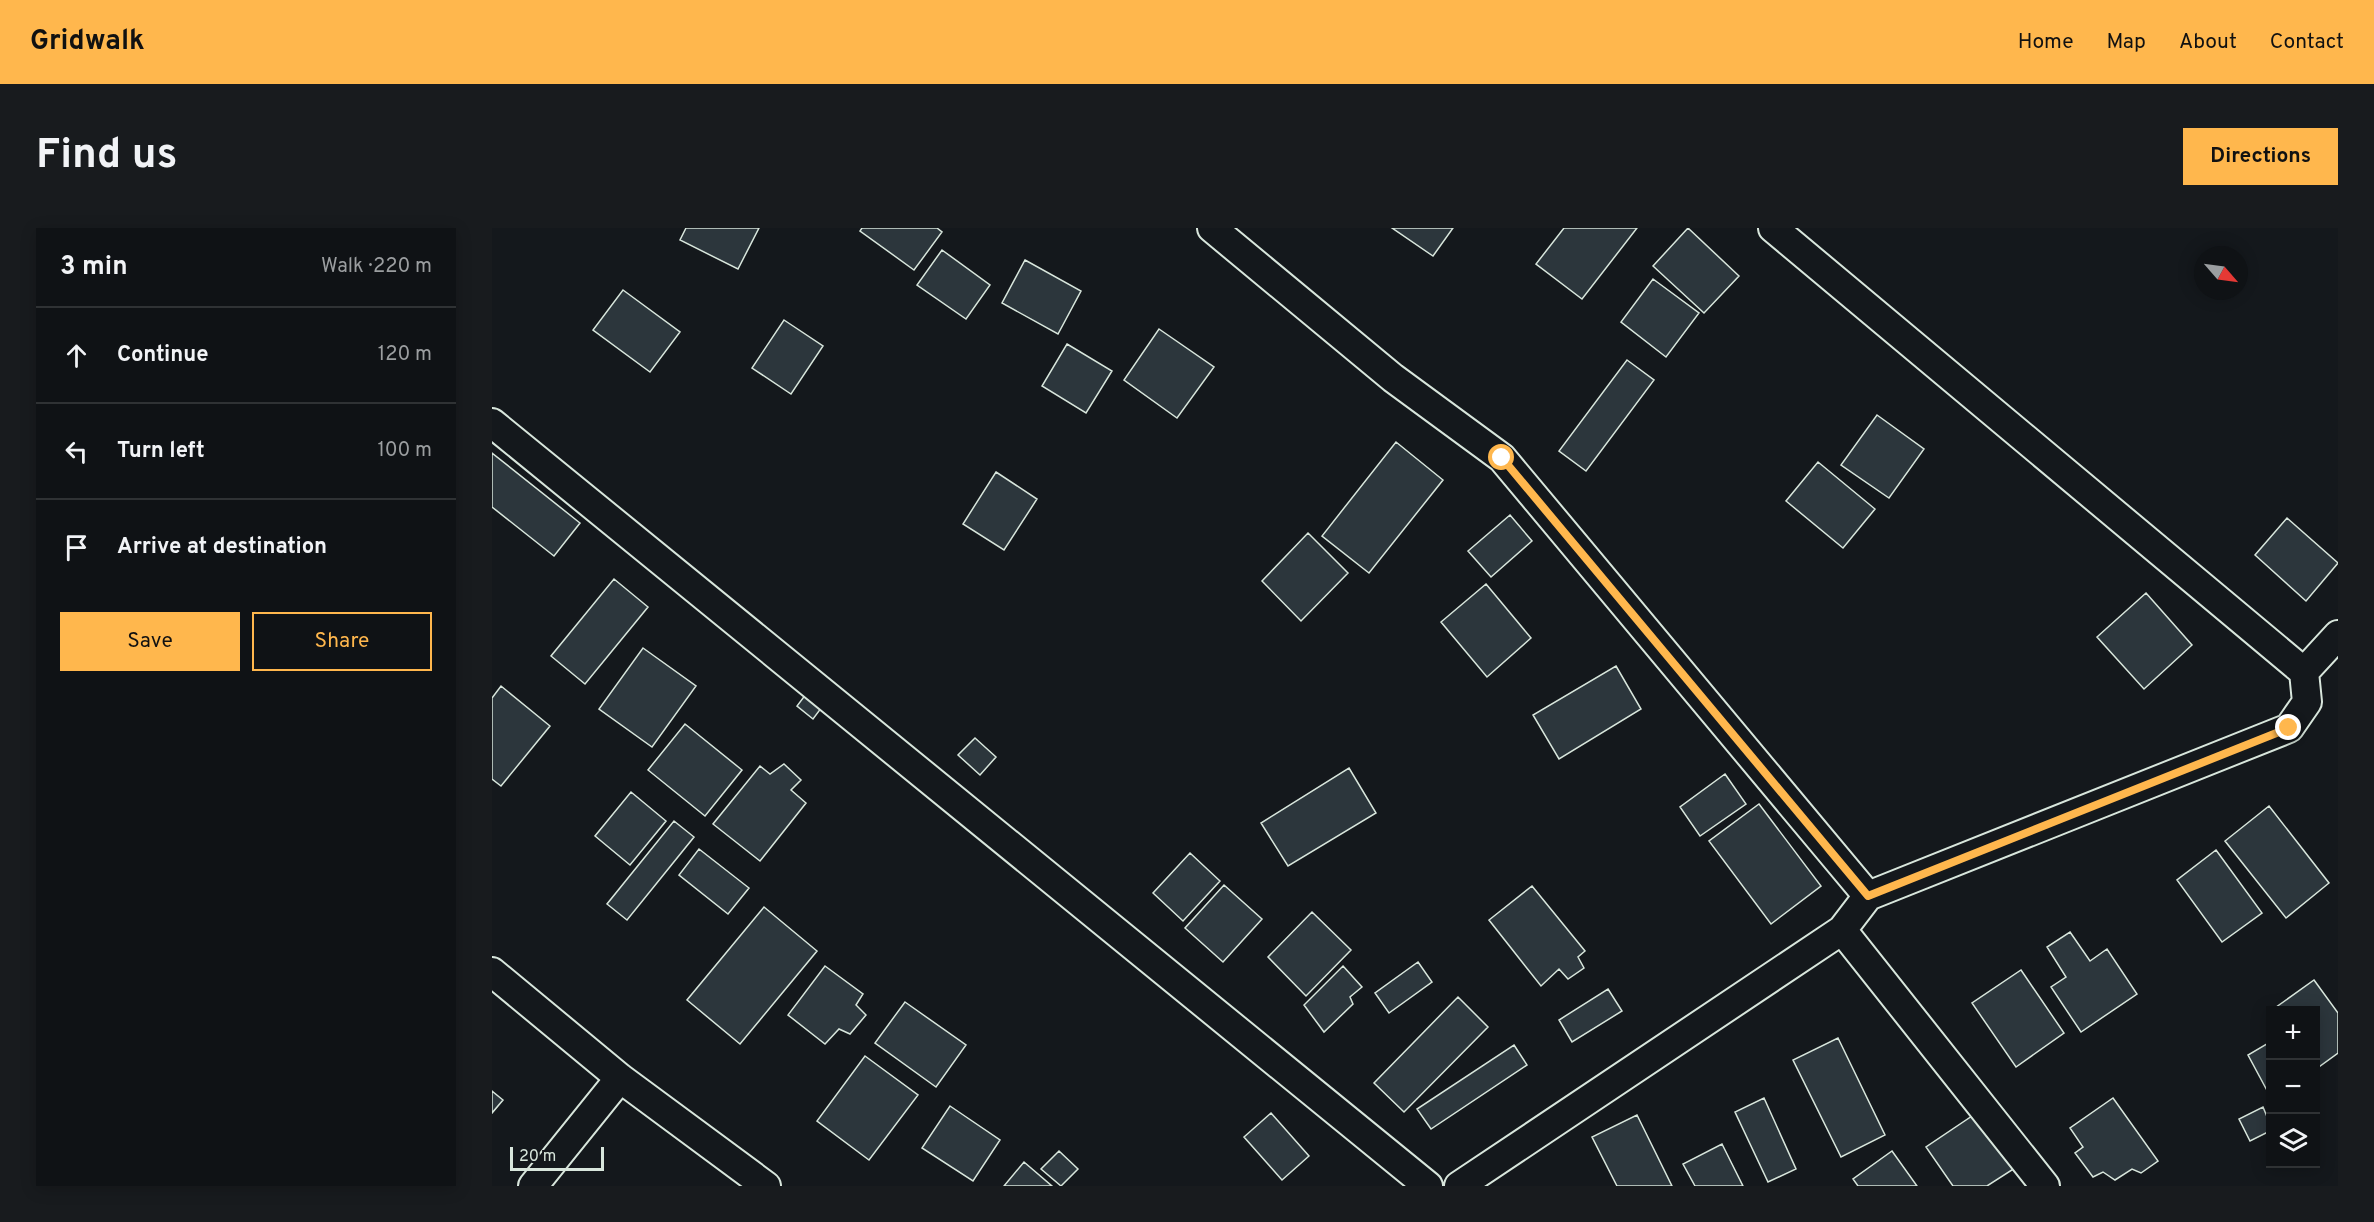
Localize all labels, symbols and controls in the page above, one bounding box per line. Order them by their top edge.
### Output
text: Gridwalk [30,24,145,60]
text: Home [2018,29,2074,56]
text: Map [2107,29,2146,56]
text: About [2179,29,2237,56]
text: Contact [2270,29,2344,56]
button: Directions [2183,128,2338,185]
text: Find us [36,130,177,183]
north arrow [2194,246,2248,300]
text: 3 min [60,251,128,284]
text: Walk · 220 m [321,254,432,280]
icon: ahead [60,339,93,372]
text: Continue [117,342,208,369]
text: 120 m [378,342,432,368]
icon: left [60,435,93,468]
text: Turn left [117,438,205,465]
text: 100 m [377,438,432,464]
route start [1488,444,1514,470]
icon: arrive [60,531,93,564]
text: Arrive at destination [117,534,327,561]
button: Save [60,612,240,671]
button: Share [252,612,432,671]
route end [2275,714,2301,740]
map controls [2266,1006,2320,1168]
button: + [2266,1006,2320,1060]
button: − [2266,1060,2320,1114]
button: layers [2266,1114,2320,1168]
scale bar [510,1144,604,1172]
text: 20 m [519,1147,556,1167]

